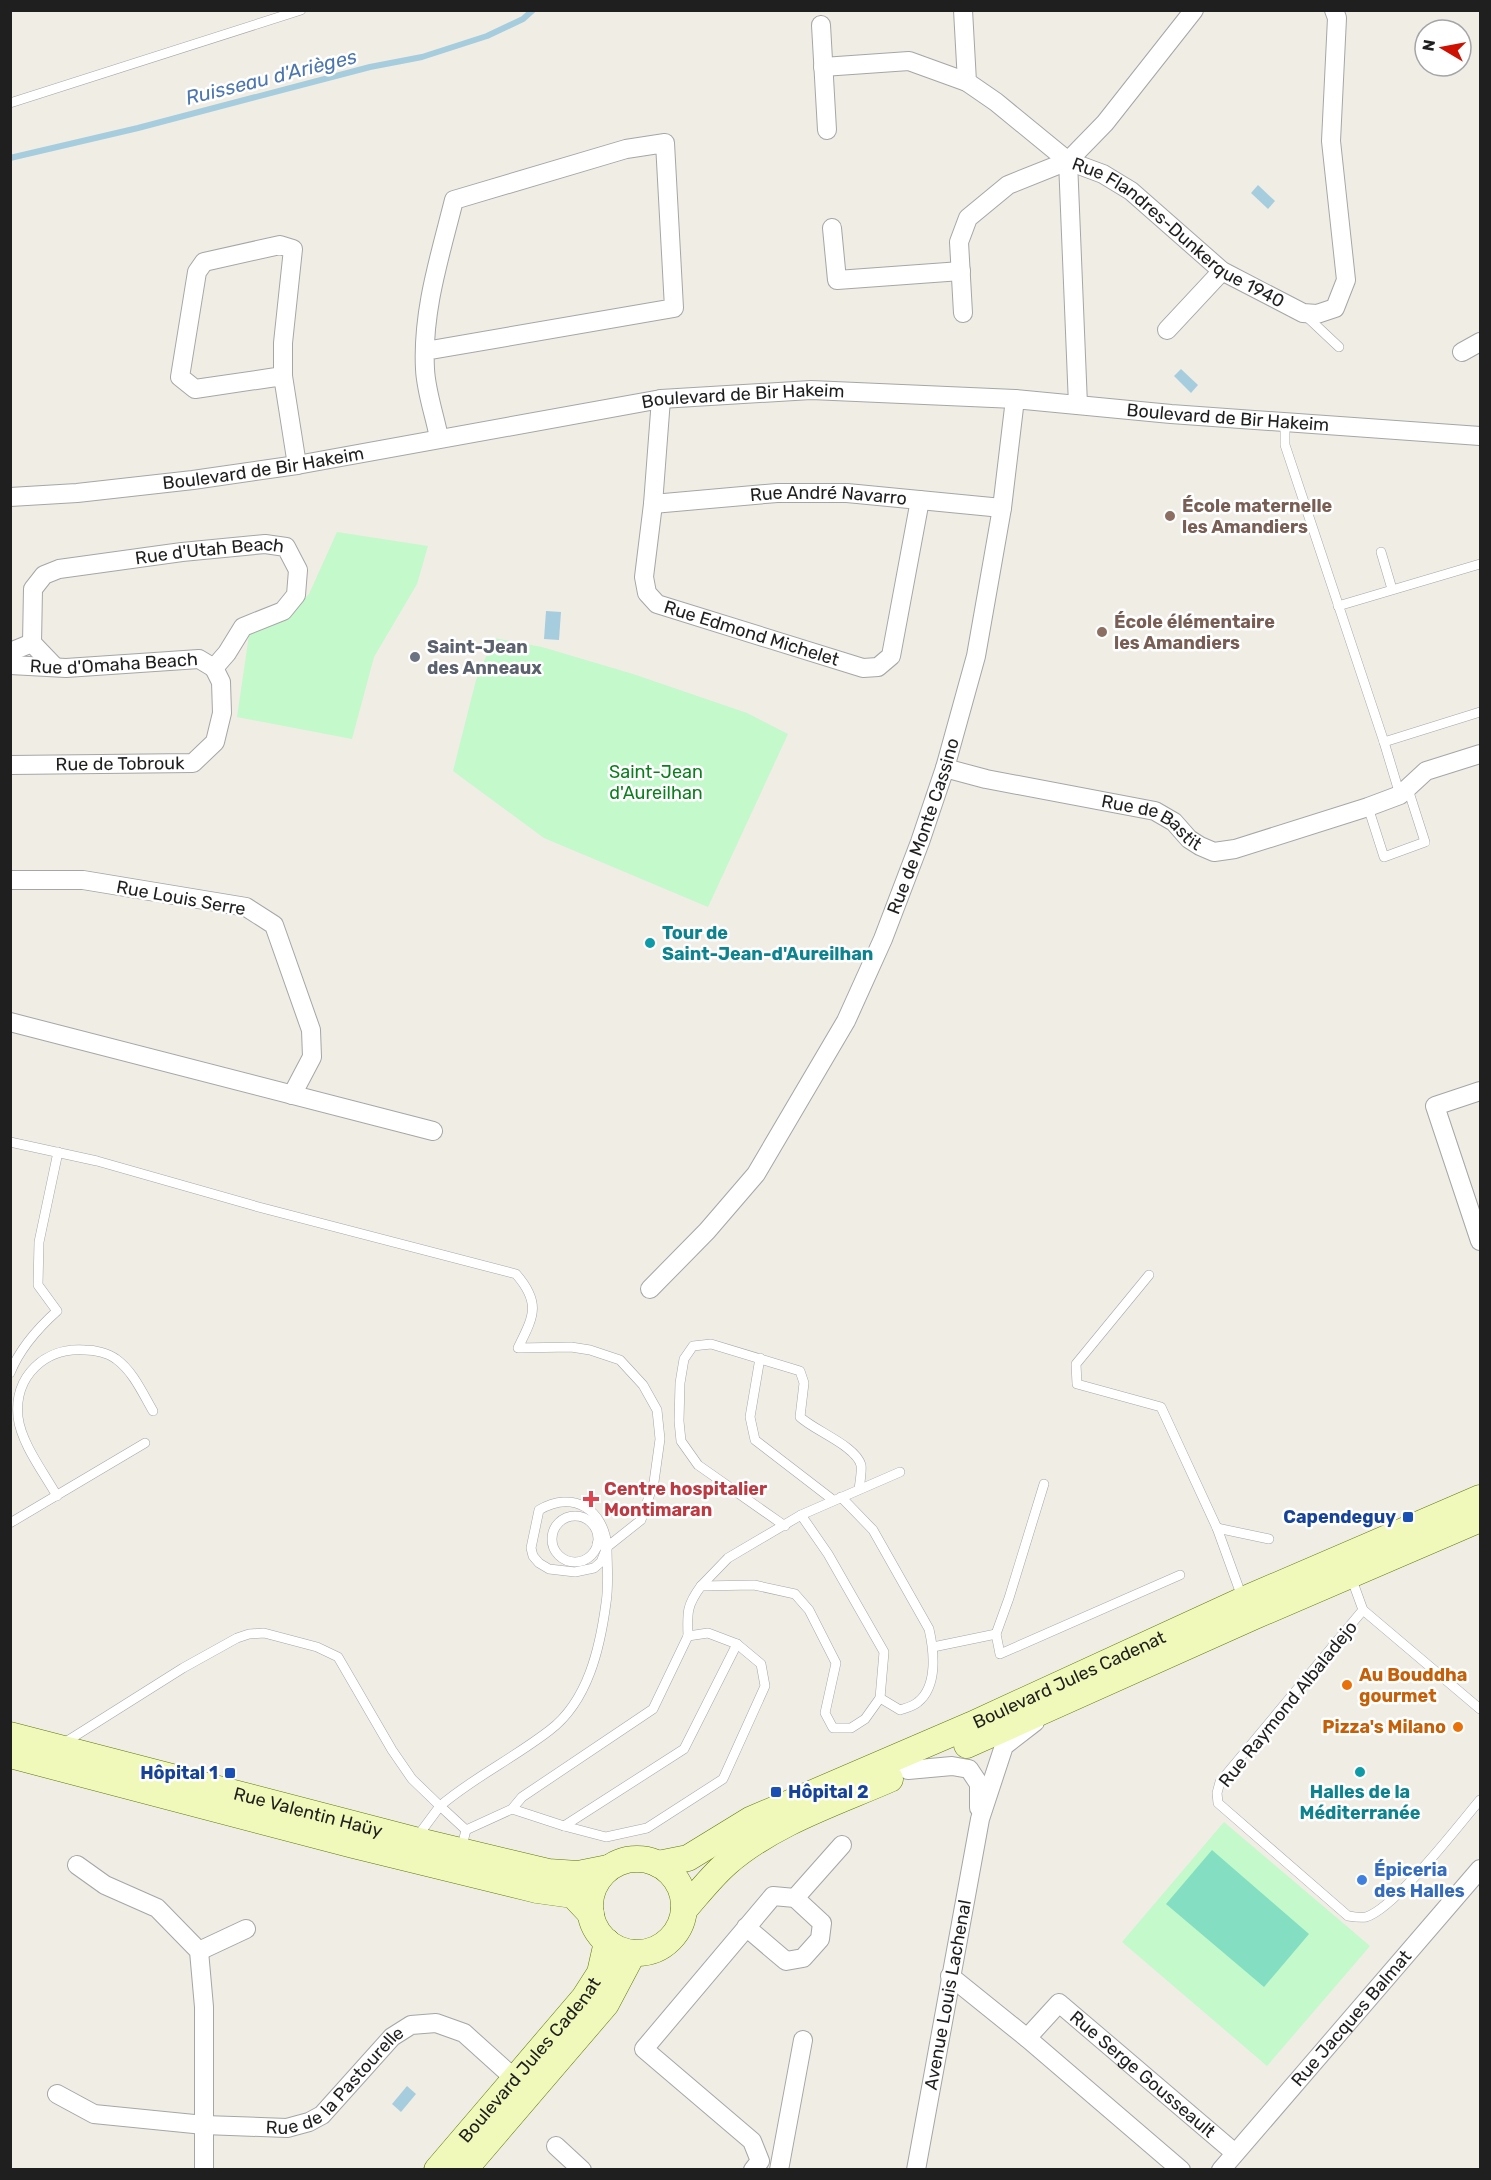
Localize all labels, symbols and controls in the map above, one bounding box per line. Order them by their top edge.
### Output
north arrow [1413,18,1473,78]
text: N [1418,38,1439,53]
water label: Ruisseau d'Arièges [183,44,359,110]
street label: Rue Flandres-Dunkerque 1940 [1069,153,1288,312]
street label: Boulevard de Bir Hakeim [640,379,845,413]
street label: Boulevard de Bir Hakeim [1125,399,1330,436]
street label: Boulevard de Bir Hakeim [161,442,366,494]
street label: Rue André Navarro [749,482,908,510]
place label: École maternelle les Amandiers [1182,495,1333,538]
marker: École maternelle les Amandiers [1163,509,1177,523]
street label: Rue d'Utah Beach [134,533,285,569]
street label: Rue Edmond Michelet [661,596,842,671]
place label: École élémentaire les Amandiers [1114,611,1275,654]
marker: École élémentaire les Amandiers [1095,625,1109,639]
place label: Saint-Jean des Anneaux [427,636,542,679]
street label: Rue d'Omaha Beach [29,648,198,679]
marker: Saint-Jean des Anneaux [408,650,422,664]
street label: Rue de Monte Cassino [882,735,964,917]
street label: Rue de Tobrouk [55,752,185,776]
park label: Saint-Jean d'Aureilhan [609,761,703,804]
street label: Rue de Bastit [1099,790,1206,855]
street label: Rue Louis Serre [115,876,247,920]
place label: Tour de Saint-Jean-d'Aureilhan [662,922,873,965]
marker: Tour de Saint-Jean-d'Aureilhan [643,936,657,950]
place label: Centre hospitalier Montimaran [604,1478,767,1521]
marker: Centre hospitalier Montimaran [582,1490,600,1508]
place label: Capendeguy [1283,1506,1396,1528]
marker: Capendeguy [1401,1510,1415,1524]
street label: Rue Raymond Albaladejo [1214,1616,1362,1792]
street label: Boulevard Jules Cadenat [969,1626,1169,1734]
place label: Au Bouddha gourmet [1359,1664,1467,1707]
marker: Au Bouddha gourmet [1340,1678,1354,1692]
place label: Pizza's Milano [1322,1716,1446,1738]
marker: Pizza's Milano [1451,1720,1465,1734]
place label: Hôpital 1 [140,1762,218,1784]
marker: Halles de la Méditerranée [1353,1765,1367,1779]
marker: Hôpital 1 [223,1766,237,1780]
place label: Hôpital 2 [788,1781,869,1803]
place label: Halles de la Méditerranée [1300,1781,1421,1824]
street label: Rue Valentin Haüy [231,1782,385,1842]
marker: Hôpital 2 [769,1785,783,1799]
place label: Épiceria des Halles [1374,1859,1465,1902]
marker: Épiceria des Halles [1355,1873,1369,1887]
street label: Avenue Louis Lachenal [920,1898,976,2092]
street label: Rue Jacques Balmat [1287,1946,1416,2091]
street label: Boulevard Jules Cadenat [454,1973,605,2147]
street label: Rue Serge Gousseault [1065,2006,1220,2142]
street label: Rue de la Pastourelle [265,2021,408,2139]

